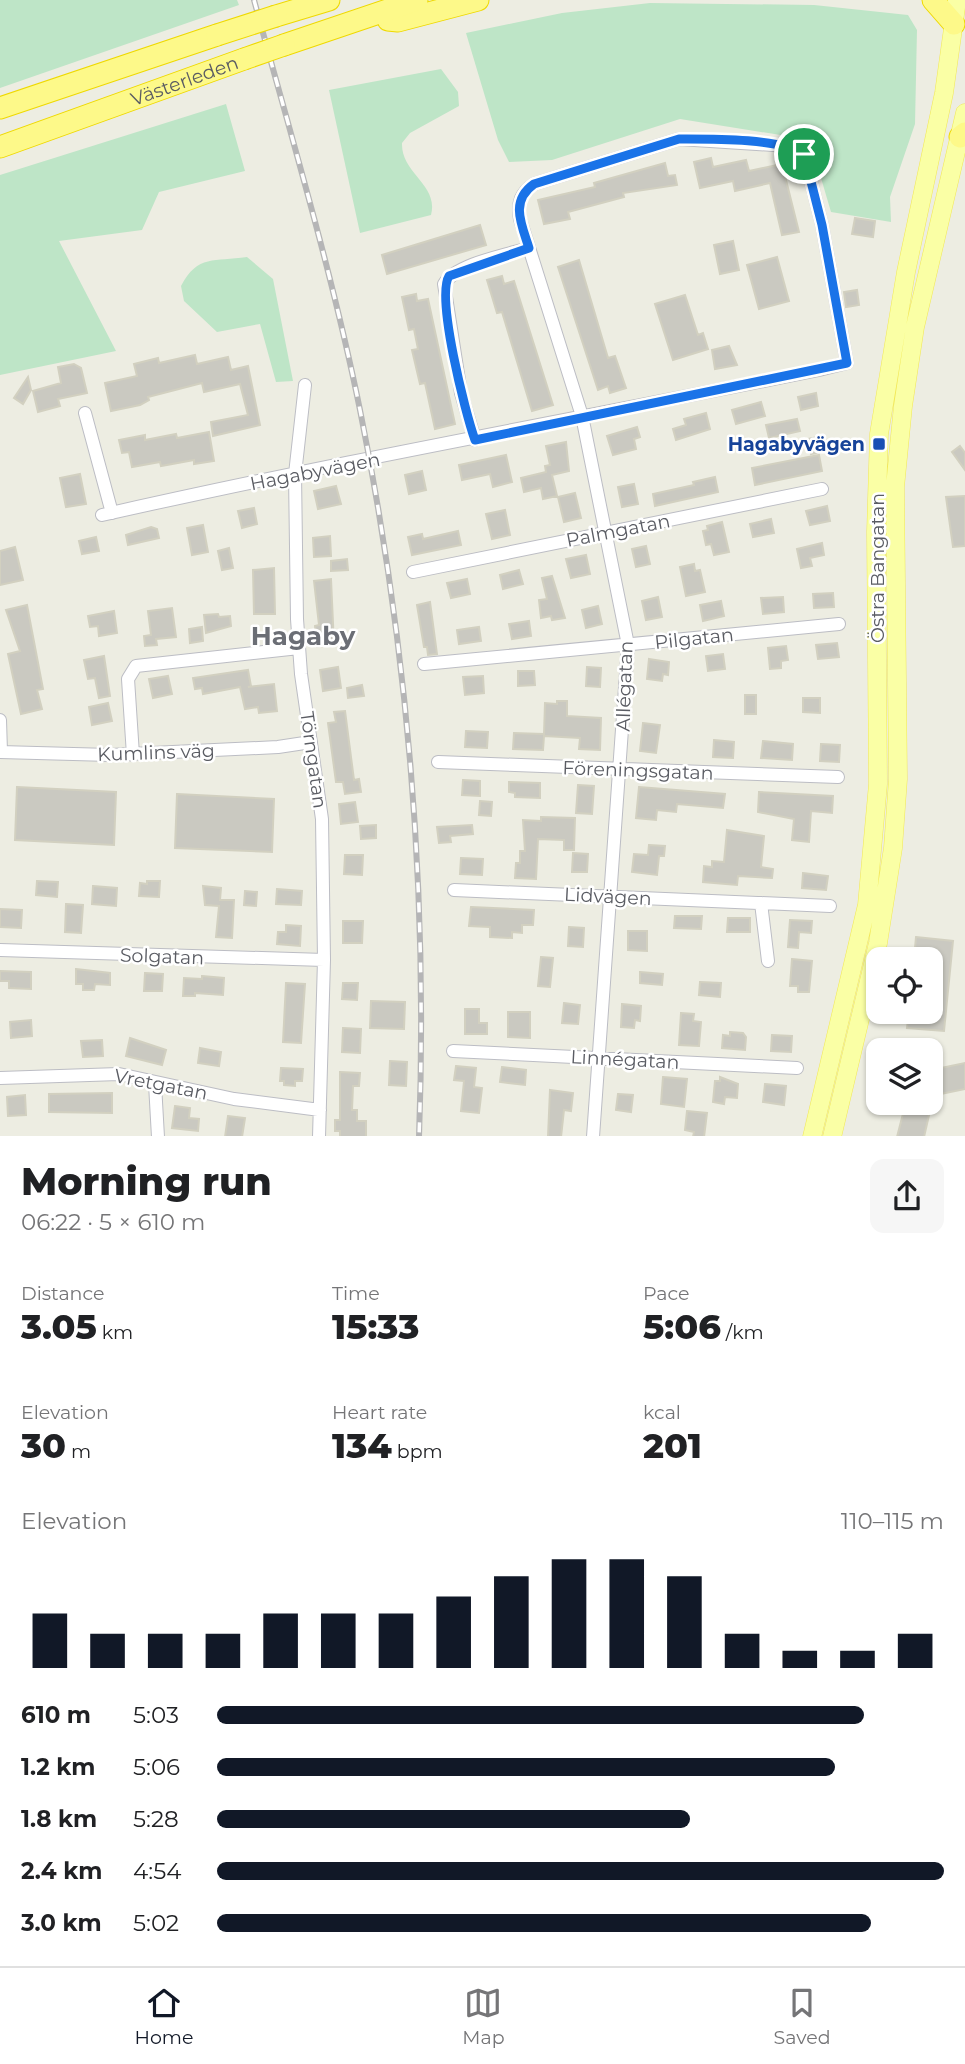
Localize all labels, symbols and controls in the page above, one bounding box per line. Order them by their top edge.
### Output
street label: Västerleden [128,51,242,111]
pin [774,124,834,184]
icon: arrive [785,135,823,173]
place label: Hagabyvägen [728,433,865,456]
marker: Hagabyvägen [871,436,887,452]
street label: Hagabyvägen [248,448,382,495]
street label: Östra Bangatan [866,493,889,643]
street label: Palmgatan [564,509,672,552]
district label: Hagaby [251,620,356,652]
street label: Pilgatan [653,623,735,654]
street label: Allégatan [611,640,638,732]
street label: Törngatan [295,710,332,810]
street label: Kumlins väg [97,739,215,766]
street label: Föreningsgatan [562,756,714,785]
street label: Lidvägen [564,883,652,910]
street label: Solgatan [119,944,205,969]
map controls [866,947,943,1115]
button: locate [866,947,943,1024]
button: layers [866,1038,943,1115]
street label: Linnégatan [570,1045,680,1074]
street label: Vretgatan [112,1064,209,1105]
text: Morning run [21,1158,272,1205]
button: share [870,1159,944,1233]
text: 06:22 · 5 × 610 m [21,1208,205,1236]
text: Distance [21,1282,104,1305]
text: Time [332,1282,380,1305]
text: Pace [643,1282,690,1305]
text: 3.05 [21,1305,97,1348]
text: 15:33 [332,1305,419,1348]
text: 5:06 [643,1305,721,1348]
text: km [97,1321,133,1344]
text: /km [721,1321,764,1344]
text: Elevation [21,1401,109,1424]
text: Heart rate [332,1401,427,1424]
text: kcal [643,1401,681,1424]
text: 30 [21,1424,66,1467]
text: 134 [332,1424,392,1467]
text: 201 [643,1424,702,1467]
text: m [66,1440,91,1463]
text: bpm [392,1440,443,1463]
text: Elevation [21,1507,127,1535]
text: 110–115 m [841,1507,944,1535]
text: 610 m [21,1701,91,1729]
text: 5:03 [133,1701,179,1729]
text: 1.2 km [21,1753,95,1781]
text: 5:06 [133,1753,180,1781]
text: 1.8 km [21,1805,97,1833]
text: 5:28 [133,1805,179,1833]
text: 2.4 km [21,1857,102,1885]
text: 4:54 [133,1857,181,1885]
text: 3.0 km [21,1909,102,1937]
text: 5:02 [133,1909,179,1937]
tab: Home [134,1984,193,2049]
tab: Map [462,1984,505,2049]
tab: Saved [773,1984,831,2049]

